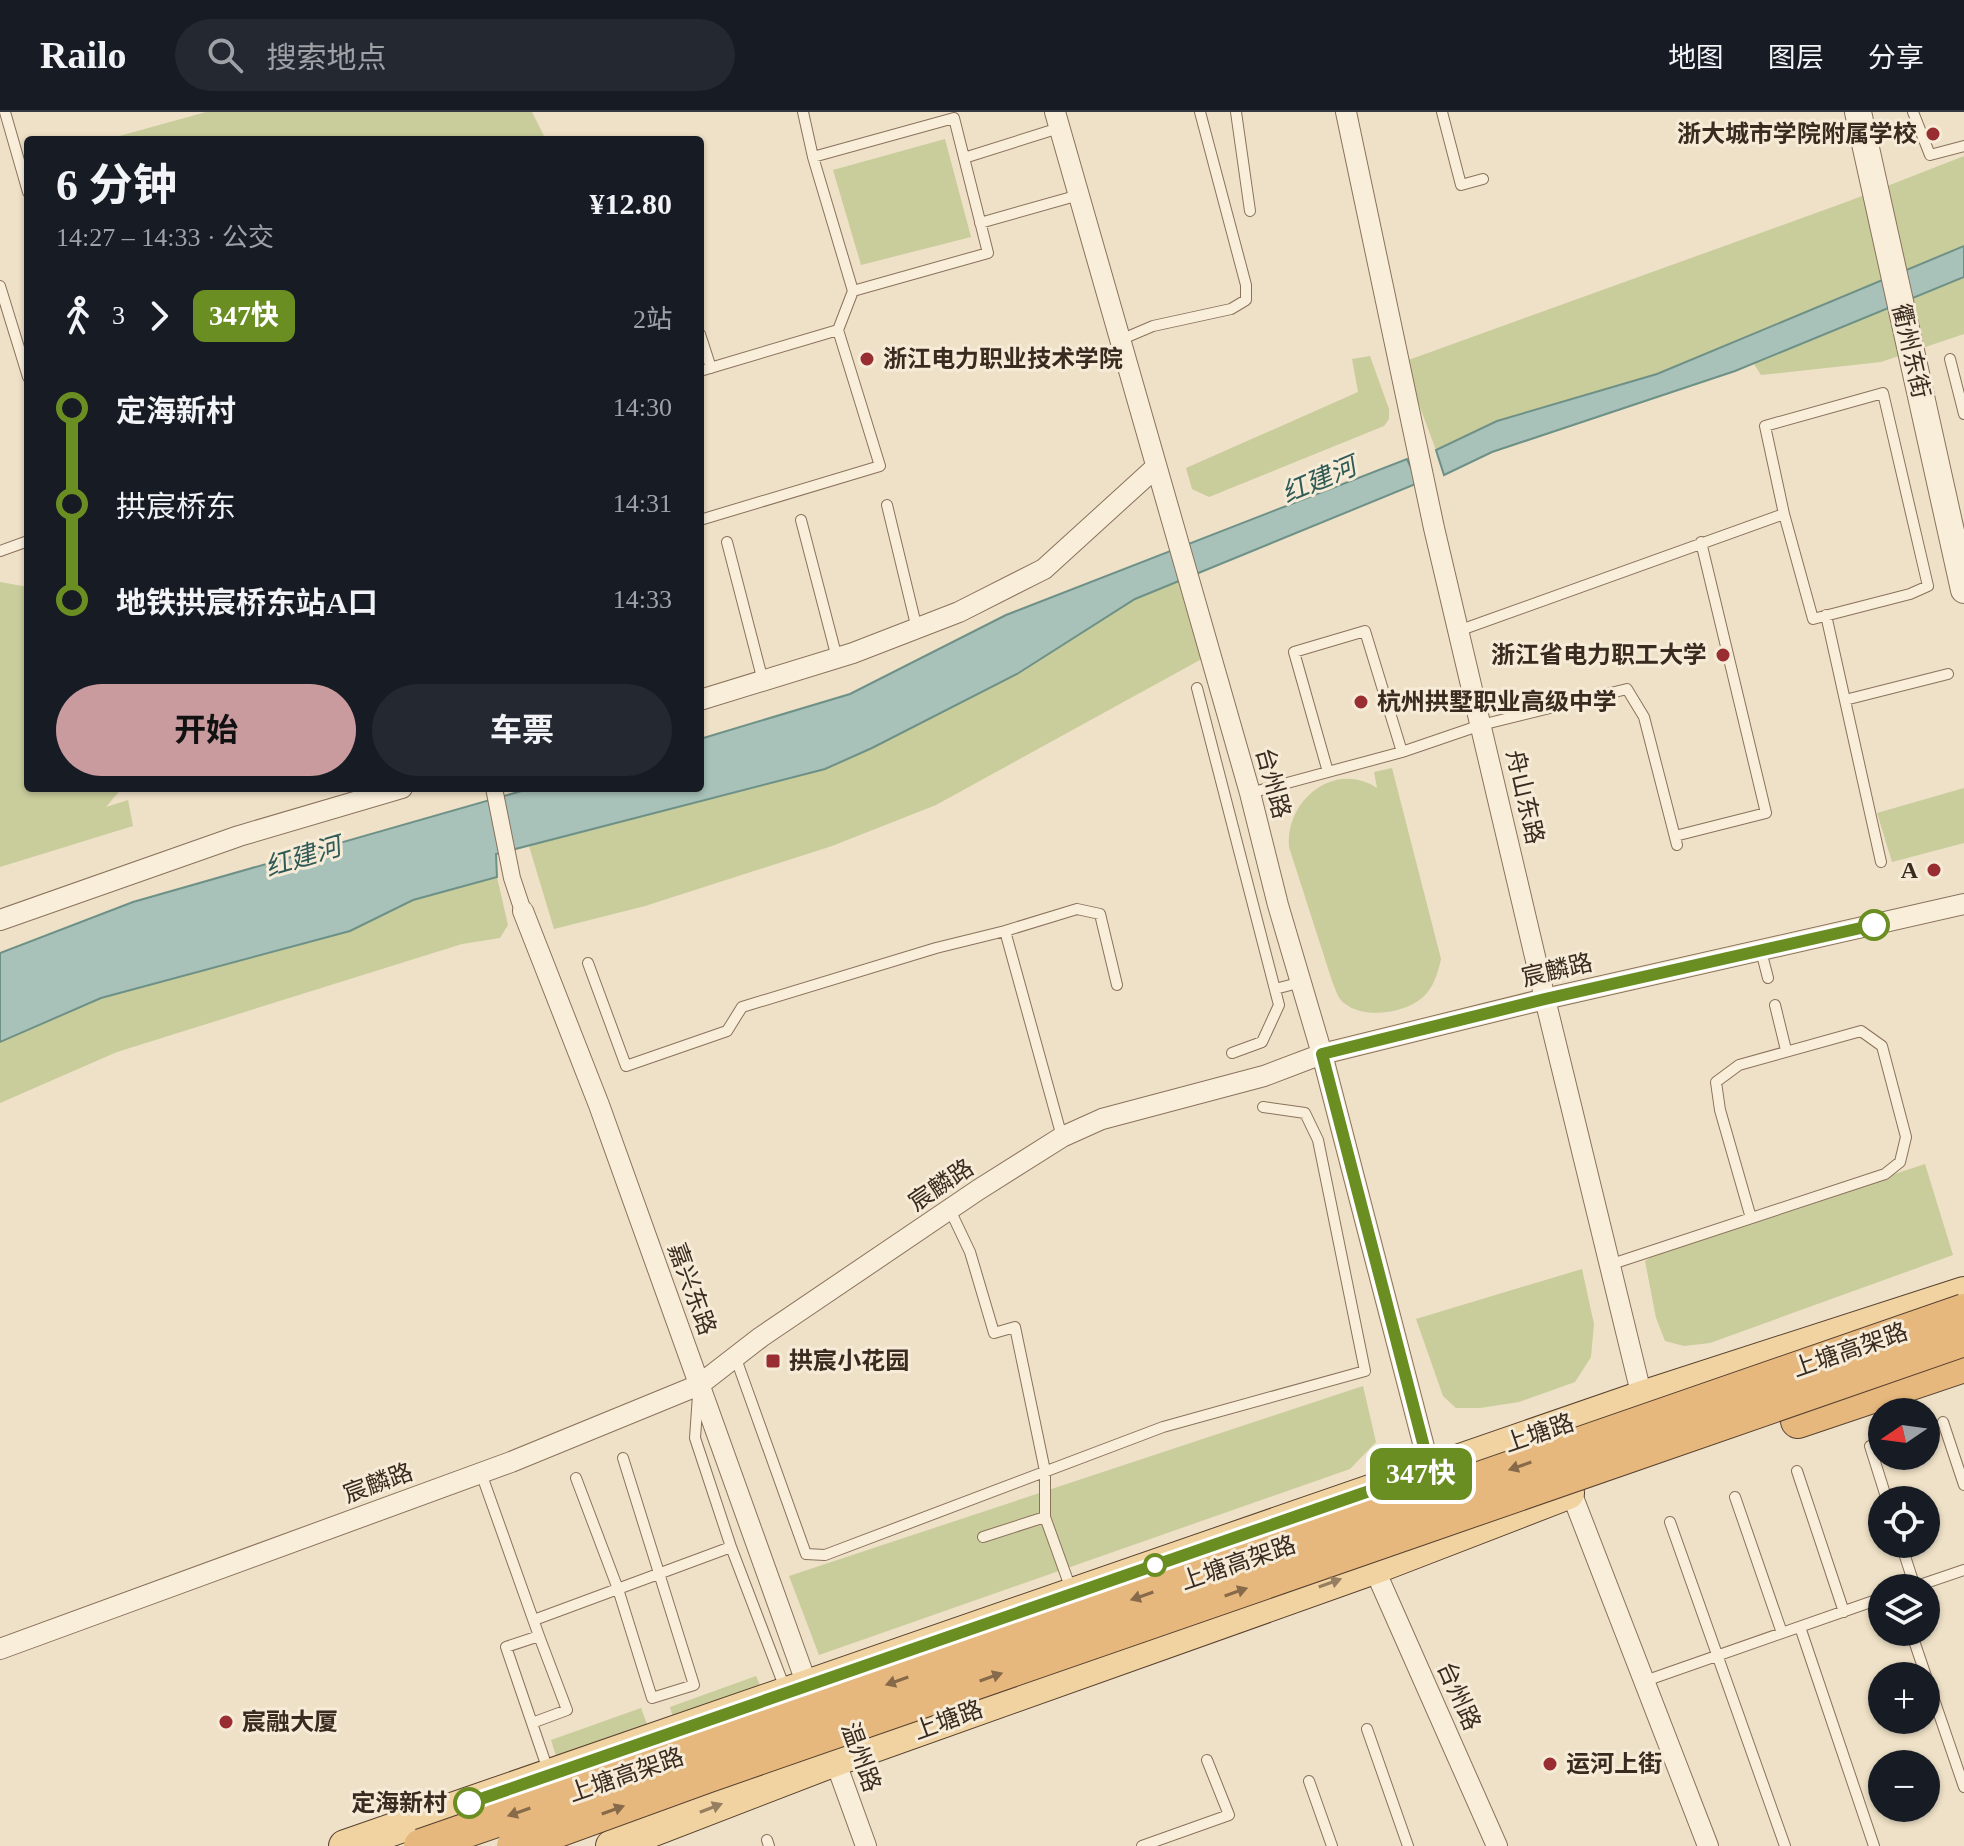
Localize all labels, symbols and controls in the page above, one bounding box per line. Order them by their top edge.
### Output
search box [175,19,735,91]
icon: search [203,33,247,77]
text: Railo [40,34,127,76]
text: 搜索地点 [267,41,387,74]
text: 地图 [1668,42,1724,73]
text: 图层 [1768,42,1824,73]
text: 分享 [1868,42,1924,73]
place label: 浙大城市学院附属学校 [1677,121,1917,147]
marker: 浙大城市学院附属学校 [1924,125,1942,143]
text: 6 分钟 [56,161,177,210]
text: ¥12.80 [590,187,672,220]
text: 14:27 – 14:33 · 公交 [56,223,274,252]
icon: walk [56,294,100,338]
icon: forward [137,294,181,338]
text: 347快 [209,300,279,331]
text: 3 [112,301,125,330]
street label: 衢州东街 [1888,301,1934,401]
text: 2站 [633,305,672,334]
place label: 浙江电力职业技术学院 [883,346,1123,372]
marker: 浙江电力职业技术学院 [858,350,876,368]
text: 14:30 [613,393,672,422]
text: 定海新村 [116,394,236,427]
water label: 红建河 [1277,449,1365,509]
text: 14:31 [613,489,672,518]
text: 拱宸桥东 [116,490,236,523]
text: 14:33 [613,585,672,614]
text: 地铁拱宸桥东站A口 [116,586,378,619]
place label: 浙江省电力职工大学 [1491,642,1707,668]
marker: 浙江省电力职工大学 [1714,646,1732,664]
button: 开始 [56,684,356,776]
button: 车票 [372,684,672,776]
place label: 杭州拱墅职业高级中学 [1377,689,1617,715]
marker: 杭州拱墅职业高级中学 [1352,693,1370,711]
street label: 台州路 [1251,745,1295,821]
street label: 舟山东路 [1502,747,1548,847]
water label: 红建河 [261,830,349,882]
place label: A [1901,857,1919,883]
marker: A [1925,861,1943,879]
unlabelled marker [1859,910,1889,940]
street label: 宸麟路 [1519,949,1595,991]
street label: 宸麟路 [904,1154,978,1216]
street label: 嘉兴东路 [663,1239,721,1339]
street label: 上塘高架路 [1789,1318,1911,1382]
place label: 拱宸小花园 [789,1348,909,1374]
marker: 拱宸小花园 [764,1352,782,1370]
north arrow [1868,1398,1940,1470]
map controls [1868,1398,1940,1822]
street label: 上塘路 [1501,1409,1577,1457]
line badge: 347快 [1365,1448,1477,1500]
street label: 宸麟路 [340,1458,416,1508]
text: 347快 [1386,1458,1456,1489]
one-way arrow [1508,1460,1532,1472]
button: locate [1868,1486,1940,1558]
street label: 上塘高架路 [1177,1531,1299,1595]
unlabelled marker [1144,1554,1166,1576]
button: layers [1868,1574,1940,1646]
one-way arrow [1318,1577,1342,1589]
one-way arrow [1224,1585,1248,1597]
one-way arrow [1130,1591,1154,1603]
street label: 台州路 [1432,1658,1486,1734]
button: + [1868,1662,1940,1734]
one-way arrow [979,1671,1003,1683]
one-way arrow [884,1676,908,1688]
street label: 上塘路 [910,1695,986,1745]
place label: 宸融大厦 [242,1709,338,1735]
marker: 宸融大厦 [217,1713,235,1731]
street label: 温州路 [836,1719,886,1795]
street label: 上塘高架路 [565,1743,687,1807]
button: − [1868,1750,1940,1822]
place label: 运河上街 [1566,1751,1662,1777]
marker: 运河上街 [1541,1755,1559,1773]
marker: 定海新村 [454,1788,484,1818]
place label: 定海新村 [351,1790,447,1816]
one-way arrow [699,1801,723,1814]
one-way arrow [601,1803,625,1816]
one-way arrow [506,1807,530,1819]

